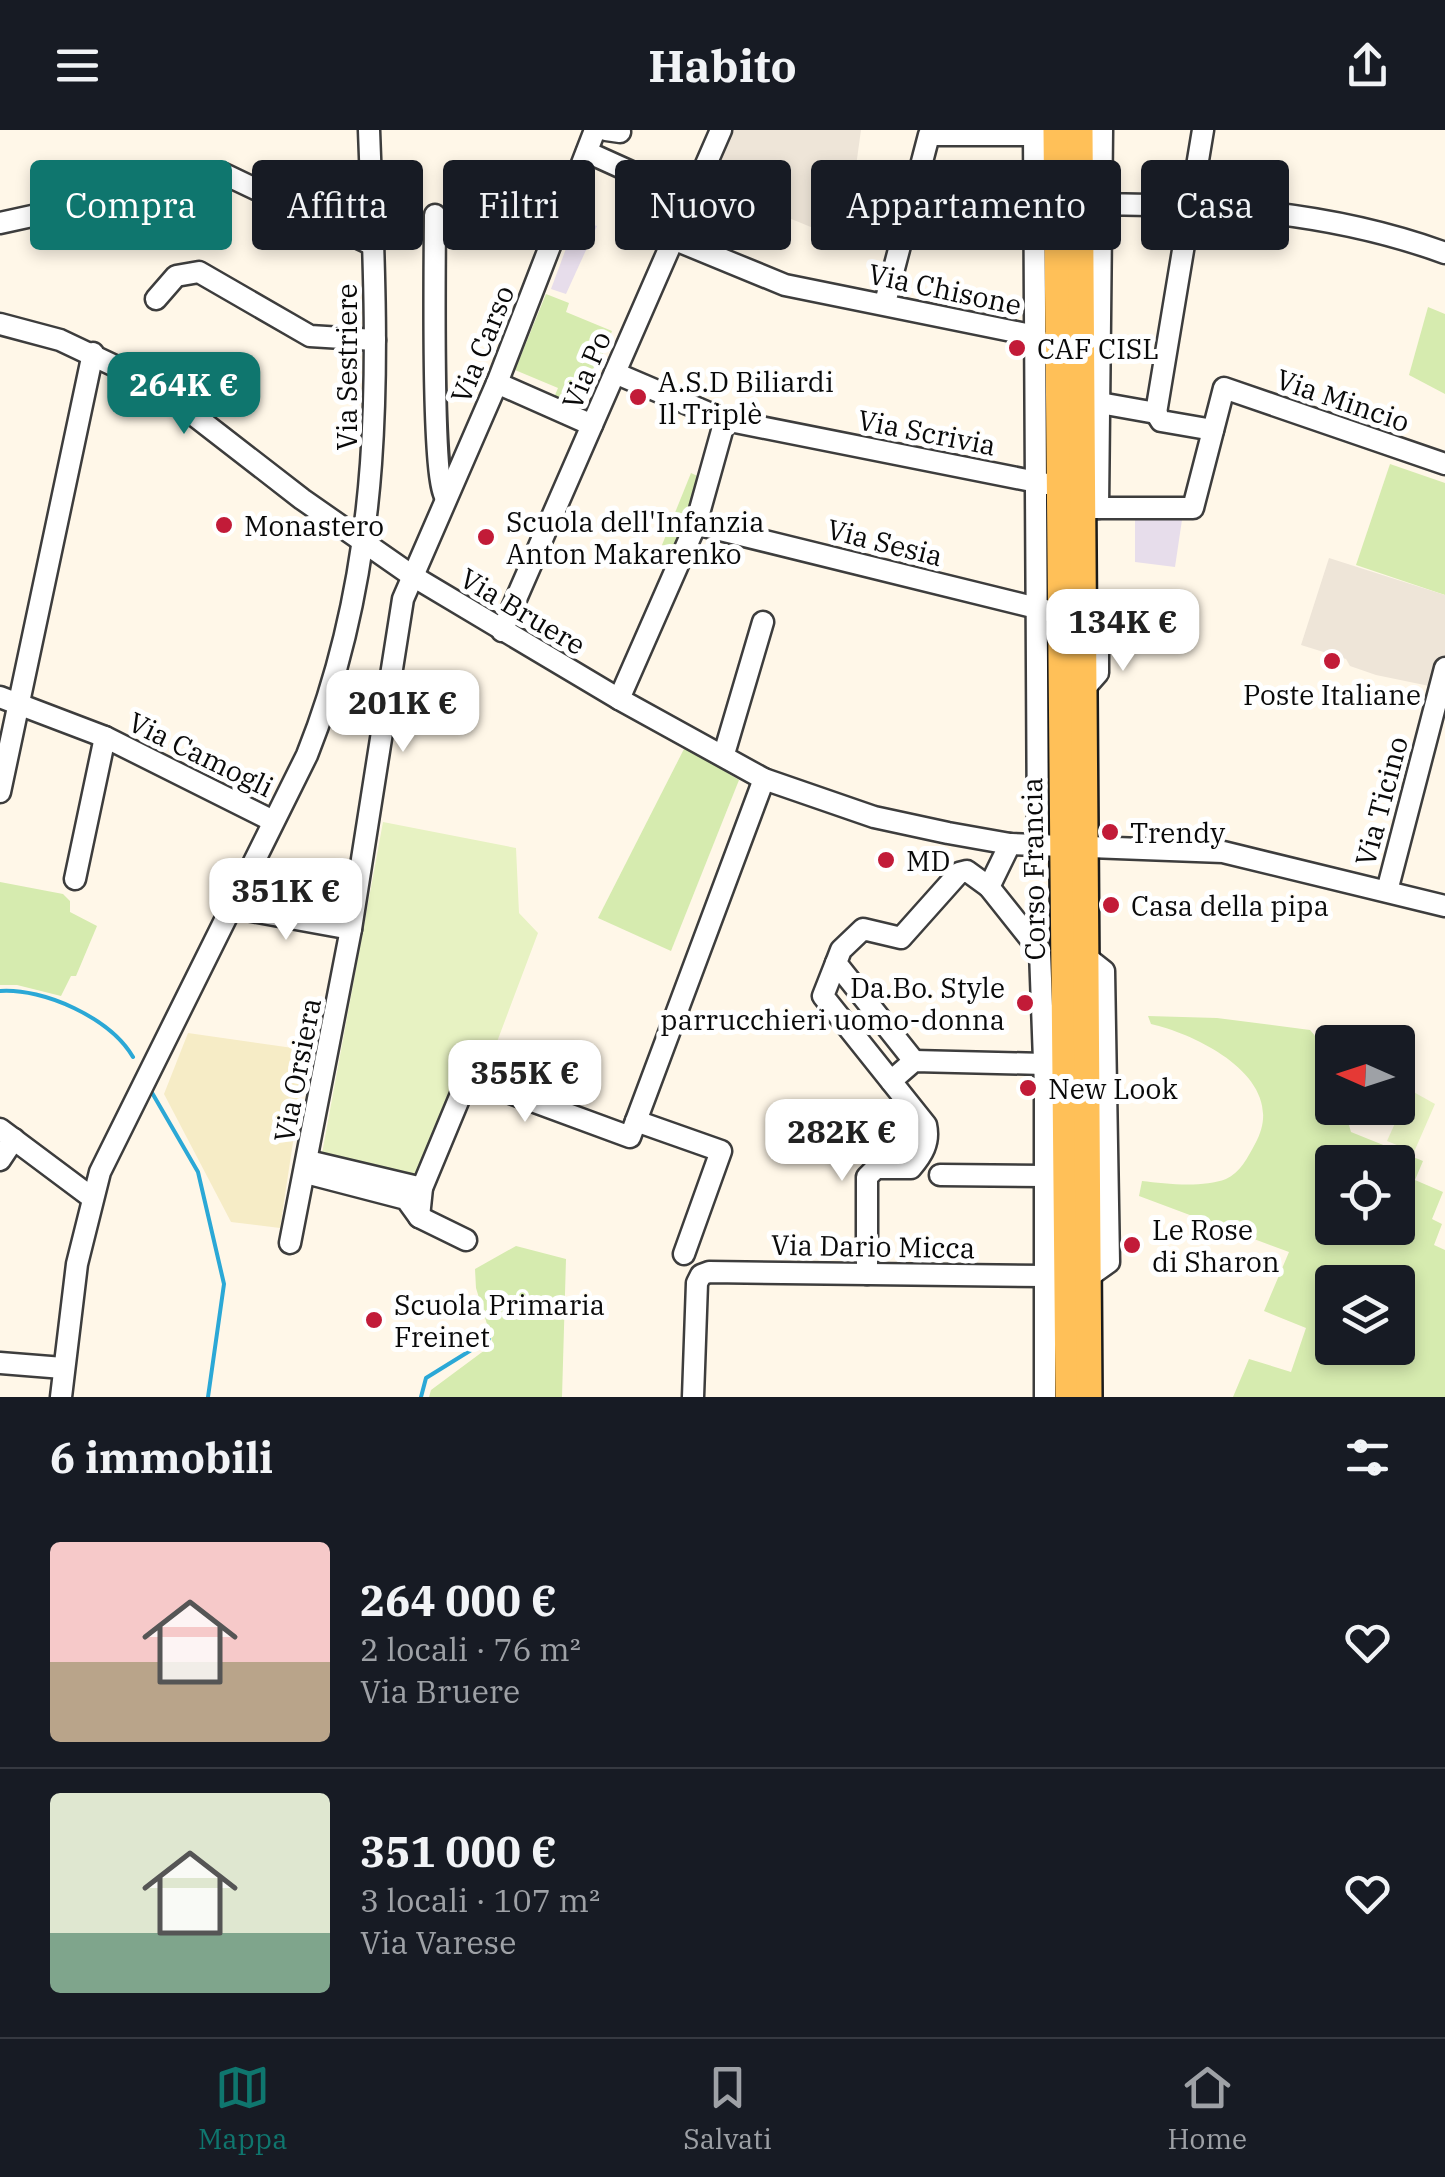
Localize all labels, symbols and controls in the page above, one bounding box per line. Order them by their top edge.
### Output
text: Habito [648,36,797,94]
icon: menu [50,38,105,93]
icon: share [1340,38,1395,93]
chip: Compra [30,160,232,250]
chip: Affitta [252,160,423,250]
chip: Filtri [443,160,595,250]
chip: Nuovo [615,160,791,250]
chip: Appartamento [811,160,1121,250]
chip: Casa [1141,160,1289,250]
street label: Via Chisone [865,255,1025,323]
street label: Via Carso [442,280,522,408]
street label: Via Sestriere [328,283,365,451]
street label: Via Po [553,325,619,415]
place label: CAF CISL [1037,330,1159,367]
marker: CAF CISL [1006,337,1028,359]
pin: 264K € [103,352,265,437]
street label: Via Mincio [1271,360,1415,440]
text: 264K € [129,363,239,405]
place label: A.S.D Biliardi Il Triplè [658,363,834,432]
marker: A.S.D Biliardi Il Triplè [627,386,649,408]
street label: Via Scrivia [855,400,999,464]
place label: Scuola dell'Infanzia Anton Makarenko [506,503,764,572]
place label: Monastero [244,507,384,544]
street label: Via Sesia [823,510,947,574]
marker: Monastero [213,514,235,536]
marker: Scuola dell'Infanzia Anton Makarenko [475,526,497,548]
street label: Via Bruere [453,559,593,663]
pin: 134K € [1042,589,1204,674]
text: 134K € [1068,600,1178,642]
marker: Poste Italiane [1321,650,1343,672]
pin: 201K € [322,670,484,755]
place label: Poste Italiane [1243,676,1421,713]
text: 201K € [348,681,458,723]
street label: Via Camogli [122,703,280,805]
street label: Via Ticino [1346,732,1416,870]
street label: Corso Francia [1013,777,1053,961]
place label: Trendy [1130,814,1225,851]
marker: Trendy [1099,821,1121,843]
place label: MD [906,842,950,879]
marker: MD [875,849,897,871]
pin: 351K € [205,858,367,943]
text: 351K € [231,869,341,911]
place label: Casa della pipa [1131,887,1329,924]
marker: Casa della pipa [1100,894,1122,916]
place label: Da.Bo. Style parrucchieri uomo-donna [660,969,1005,1038]
marker: Da.Bo. Style parrucchieri uomo-donna [1014,992,1036,1014]
street label: Via Orsiera [265,995,329,1145]
north arrow [1315,1025,1415,1125]
map controls [1315,1025,1415,1365]
pin: 355K € [444,1040,606,1125]
text: 355K € [470,1051,580,1093]
place label: New Look [1048,1070,1178,1107]
marker: New Look [1017,1077,1039,1099]
pin: 282K € [761,1099,923,1184]
text: 282K € [787,1110,897,1152]
button: locate [1315,1145,1415,1245]
place label: Le Rose di Sharon [1152,1211,1280,1280]
street label: Via Dario Micca [771,1226,975,1266]
marker: Le Rose di Sharon [1121,1234,1143,1256]
button: layers [1315,1265,1415,1365]
place label: Scuola Primaria Freinet [394,1286,605,1355]
marker: Scuola Primaria Freinet [363,1309,385,1331]
text: 6 immobili [50,1430,273,1485]
icon: filters [1340,1430,1395,1485]
text: 264 000 € [360,1573,557,1628]
icon: home [130,1582,250,1702]
icon: heart [1340,1615,1395,1670]
text: 2 locali · 76 m² [360,1628,581,1670]
text: Via Bruere [360,1670,520,1712]
text: 351 000 € [360,1824,557,1879]
icon: home [130,1833,250,1953]
icon: heart [1340,1866,1395,1921]
text: 3 locali · 107 m² [360,1879,600,1921]
text: Via Varese [360,1921,516,1963]
tab: Mappa [198,2060,288,2157]
tab: Salvati [683,2060,772,2157]
tab: Home [1168,2060,1247,2157]

